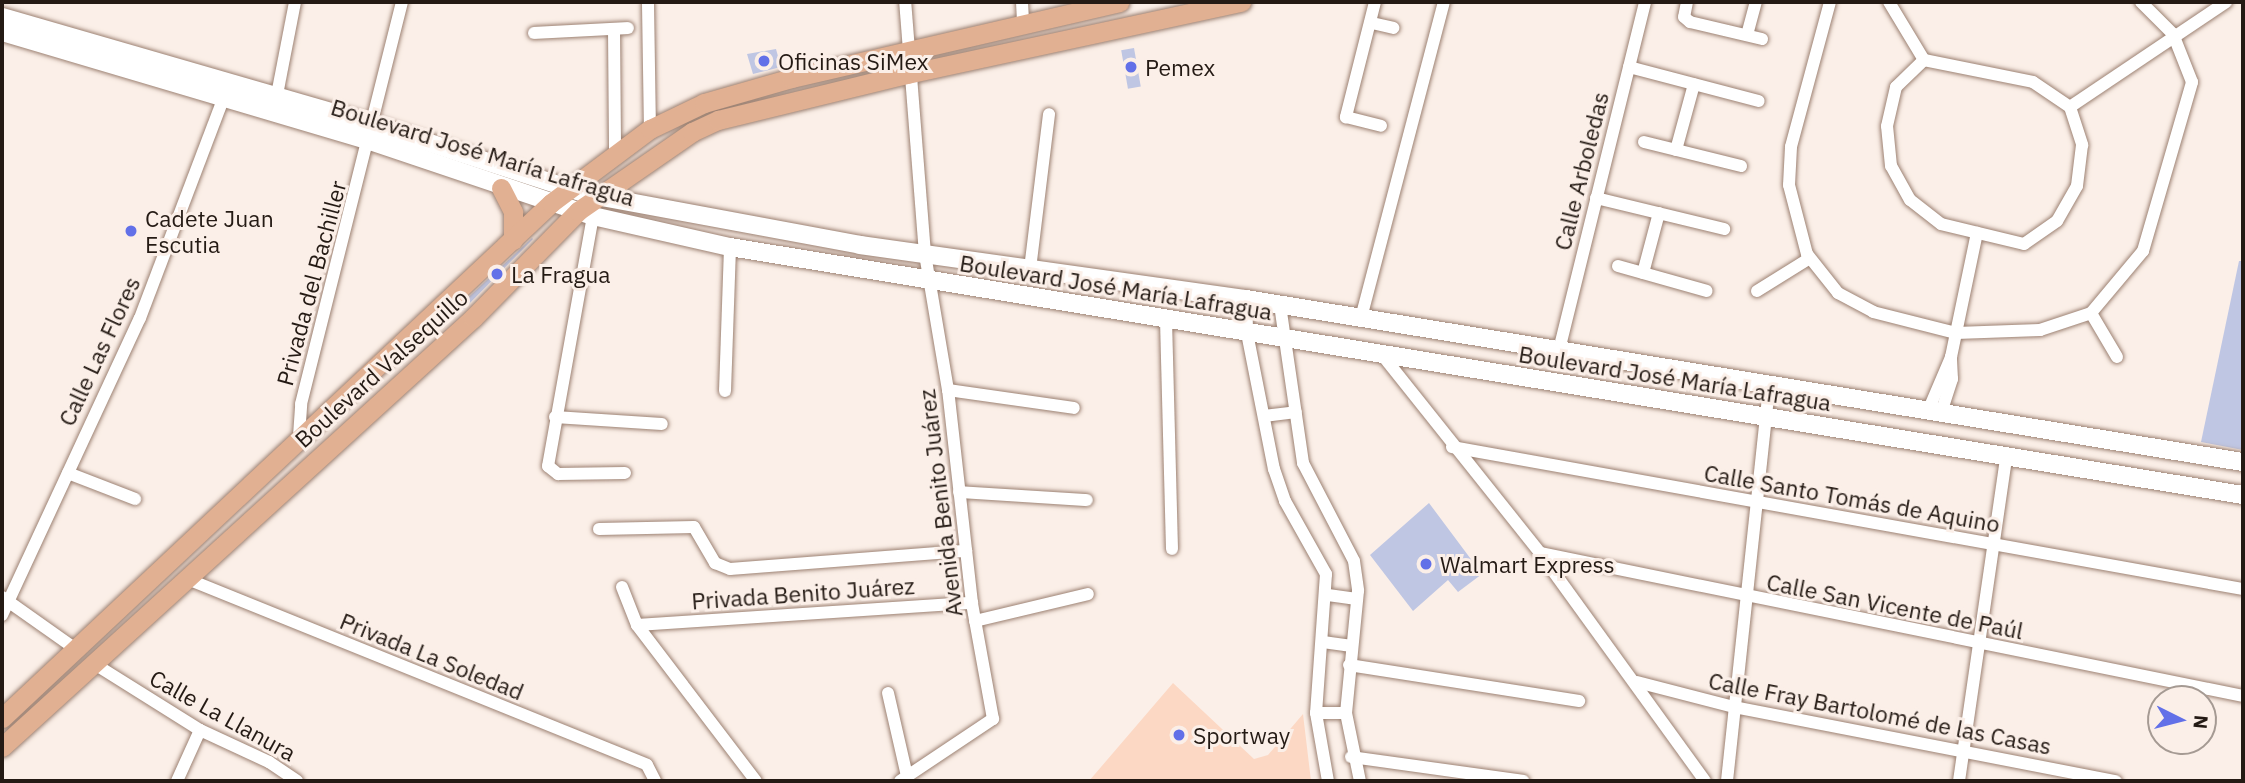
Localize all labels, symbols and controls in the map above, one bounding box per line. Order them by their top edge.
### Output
place label: Oficinas SiMex [778,47,928,75]
marker: Oficinas SiMex [756,53,772,69]
place label: Pemex [1145,53,1215,81]
marker: Pemex [1123,59,1139,75]
street label: Calle Arboledas [1548,89,1614,253]
street label: Boulevard José María Lafragua [328,93,638,211]
street label: Privada del Bachiller [270,177,352,389]
place label: Cadete Juan Escutia [145,204,274,258]
marker: Cadete Juan Escutia [123,223,139,239]
street label: Boulevard José María Lafragua [958,249,1274,325]
place label: La Fragua [511,260,611,288]
marker: La Fragua [489,266,505,282]
street label: Calle Las Flores [52,272,146,430]
street label: Boulevard Valsequillo [289,283,473,453]
street label: Boulevard José María Lafragua [1517,340,1833,416]
street label: Avenida Benito Juárez [912,388,968,618]
street label: Calle Santo Tomás de Aquino [1702,458,2002,538]
place label: Walmart Express [1440,550,1615,578]
marker: Walmart Express [1418,556,1434,572]
street label: Calle San Vicente de Paúl [1764,568,2026,644]
street label: Privada Benito Juárez [690,571,916,615]
street label: Privada La Soledad [336,607,528,705]
street label: Calle La Llanura [145,663,301,767]
street label: Calle Fray Bartolomé de las Casas [1706,666,2054,760]
north arrow [2147,685,2217,755]
text: N [2188,714,2214,730]
place label: Sportway [1193,721,1290,749]
marker: Sportway [1171,727,1187,743]

